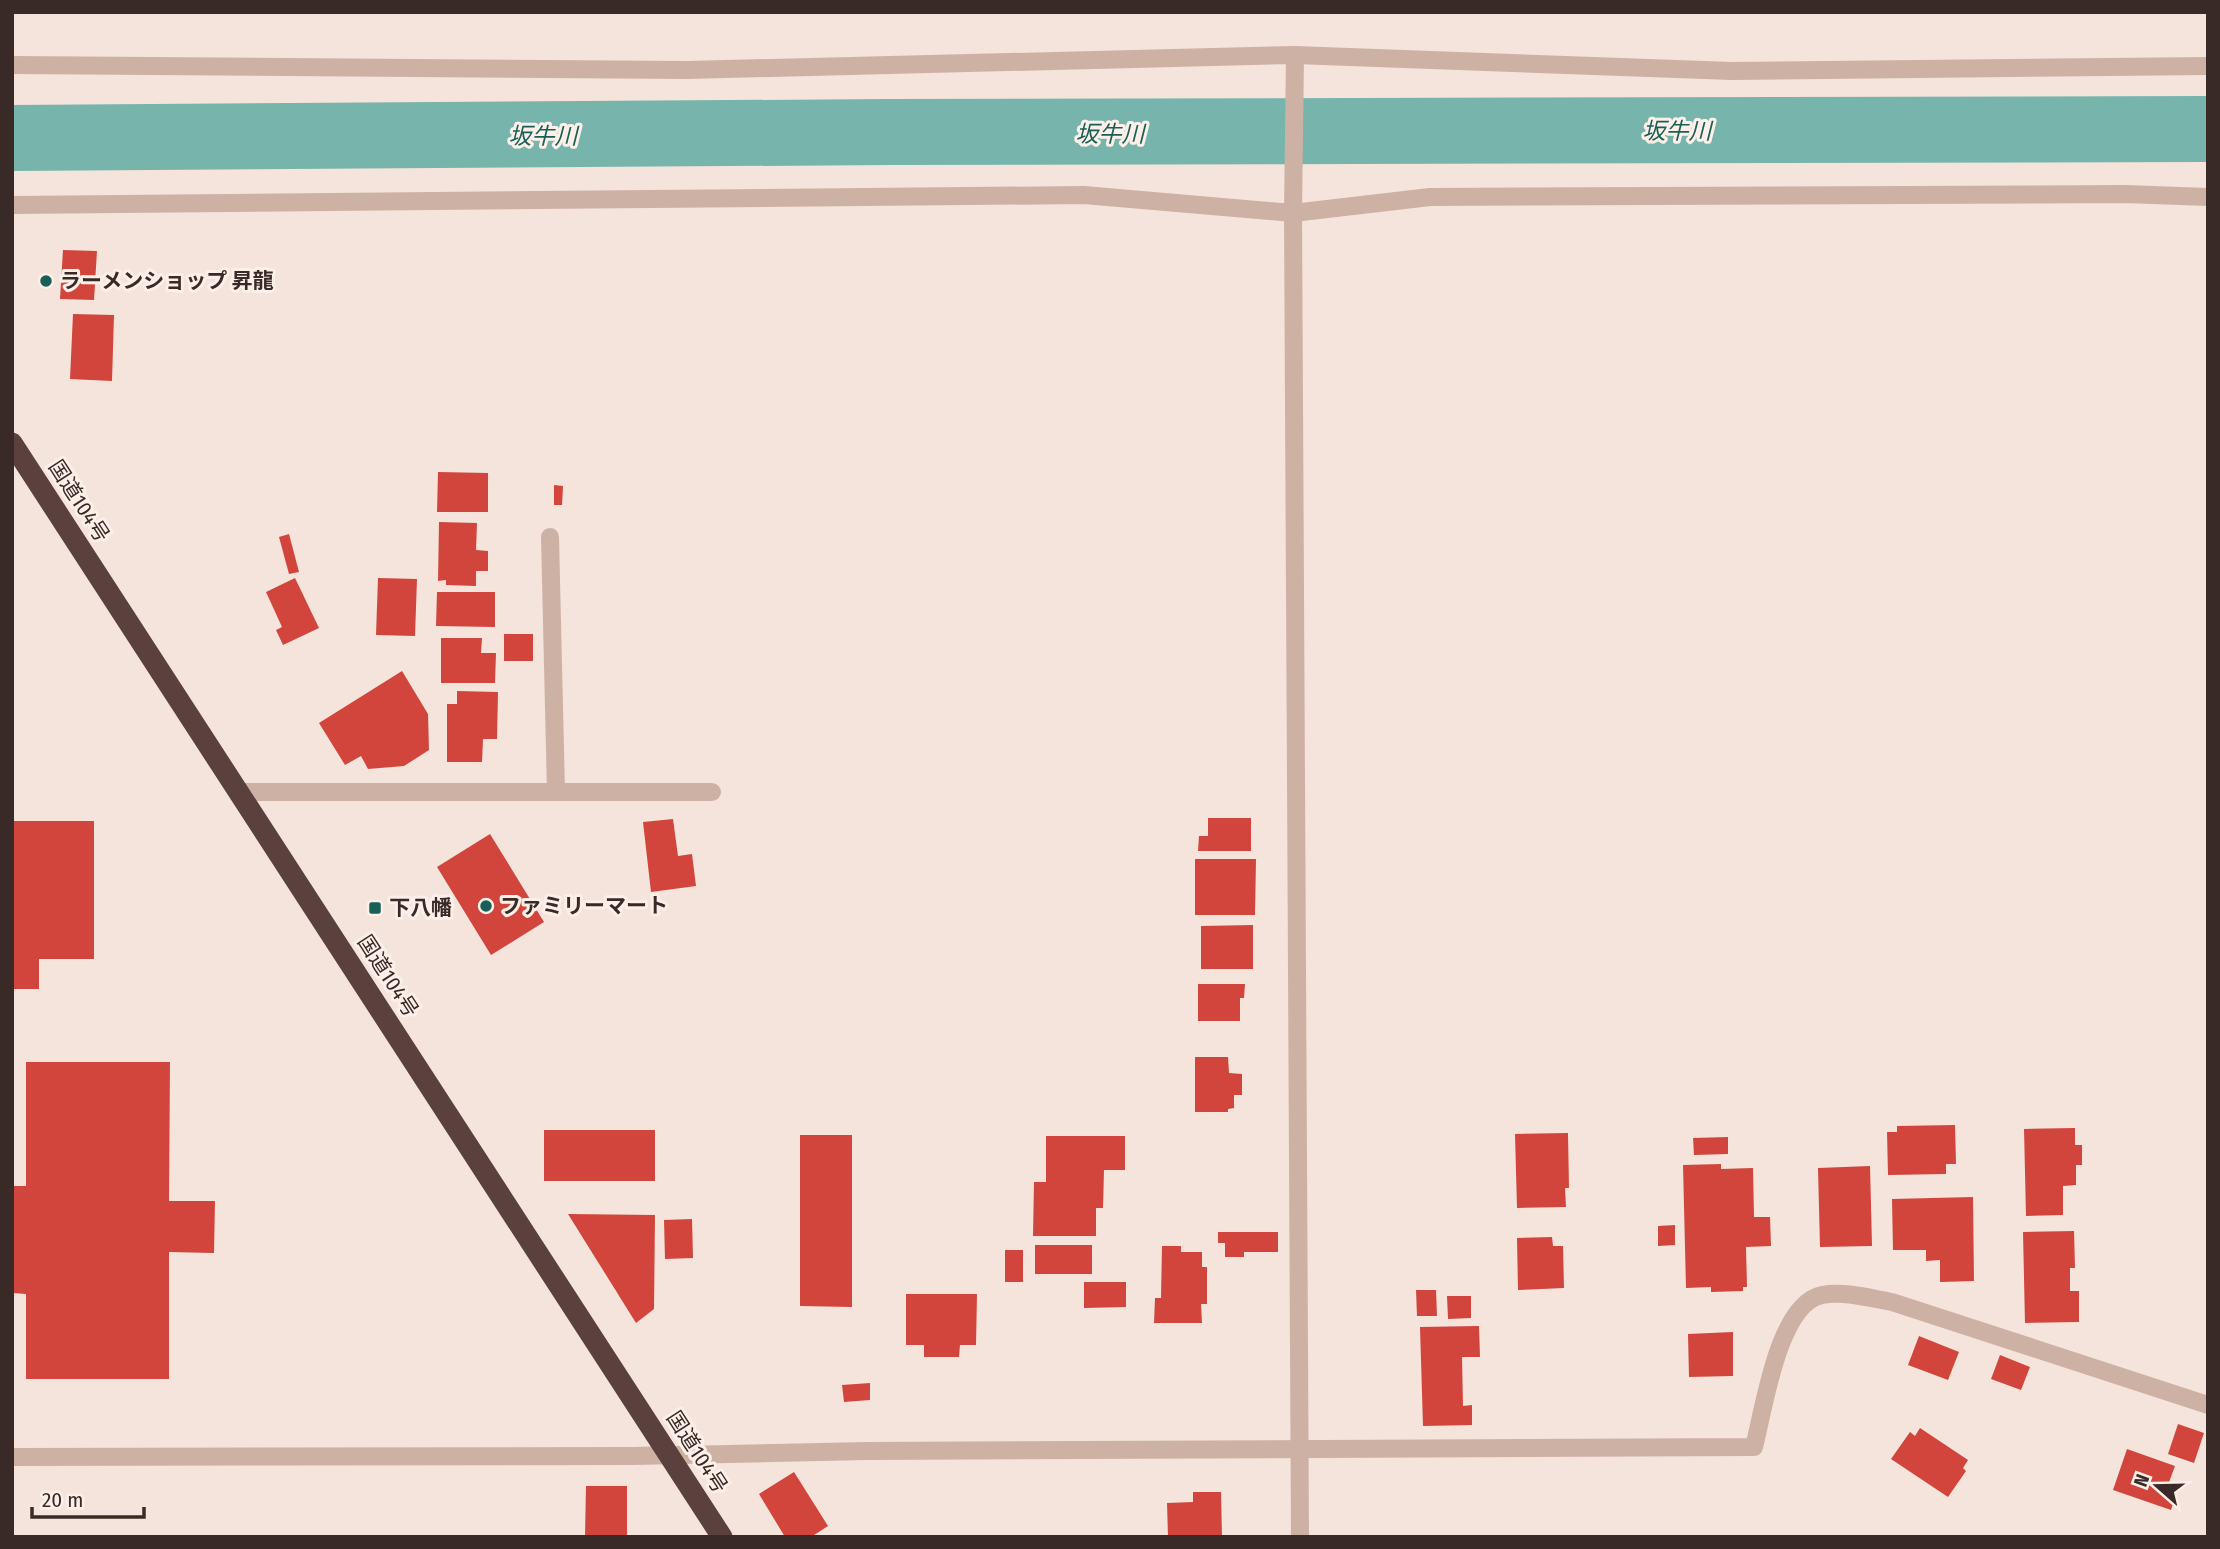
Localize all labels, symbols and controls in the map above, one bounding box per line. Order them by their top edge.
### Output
water label: 坂牛川 [1643,117,1715,145]
water label: 坂牛川 [1076,120,1148,148]
water label: 坂牛川 [509,122,581,150]
place label: ラーメンショップ 昇龍 [60,268,274,294]
marker: ラーメンショップ 昇龍 [38,273,54,289]
street label: 国道104号 [43,455,115,547]
place label: ファミリーマート [500,893,668,919]
place label: 下八幡 [389,895,452,921]
marker: ファミリーマート [478,898,494,914]
marker: 下八幡 [367,900,383,916]
street label: 国道104号 [352,930,424,1022]
street label: 国道104号 [661,1406,733,1498]
north arrow [2122,1451,2192,1521]
text: N [2129,1471,2154,1490]
scale bar [32,1476,144,1520]
text: 20 m [42,1487,83,1513]

